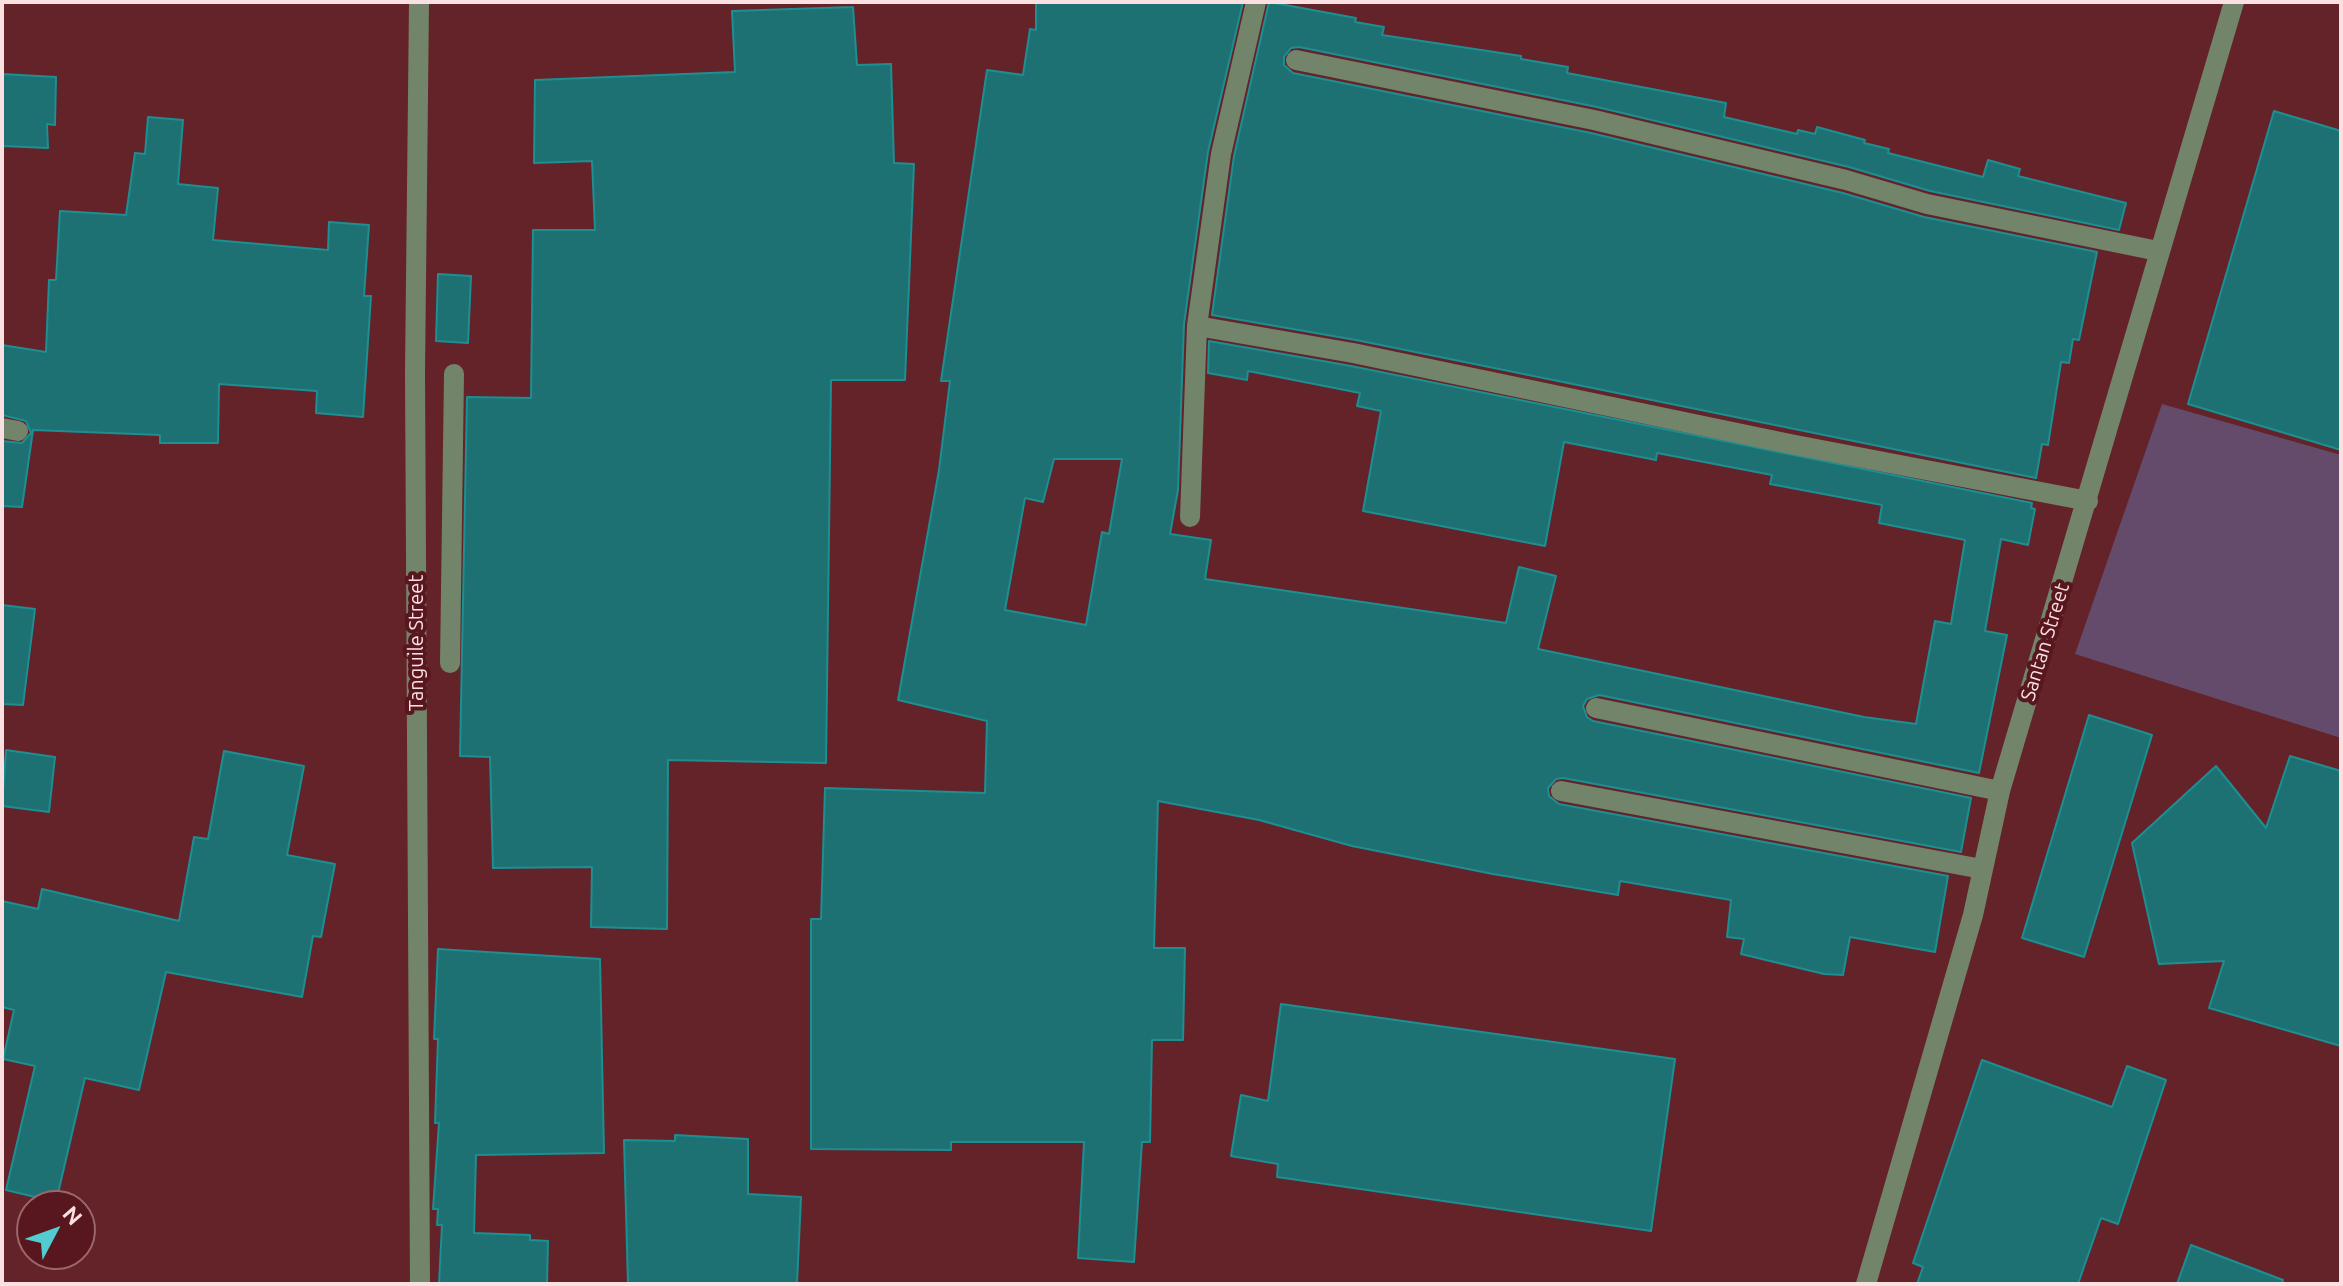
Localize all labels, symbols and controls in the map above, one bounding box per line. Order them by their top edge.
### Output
street label: Tanguile Street [404,575,428,711]
street label: Santan Street [2016,580,2074,704]
north arrow [16,1190,96,1270]
text: N [58,1201,88,1230]

